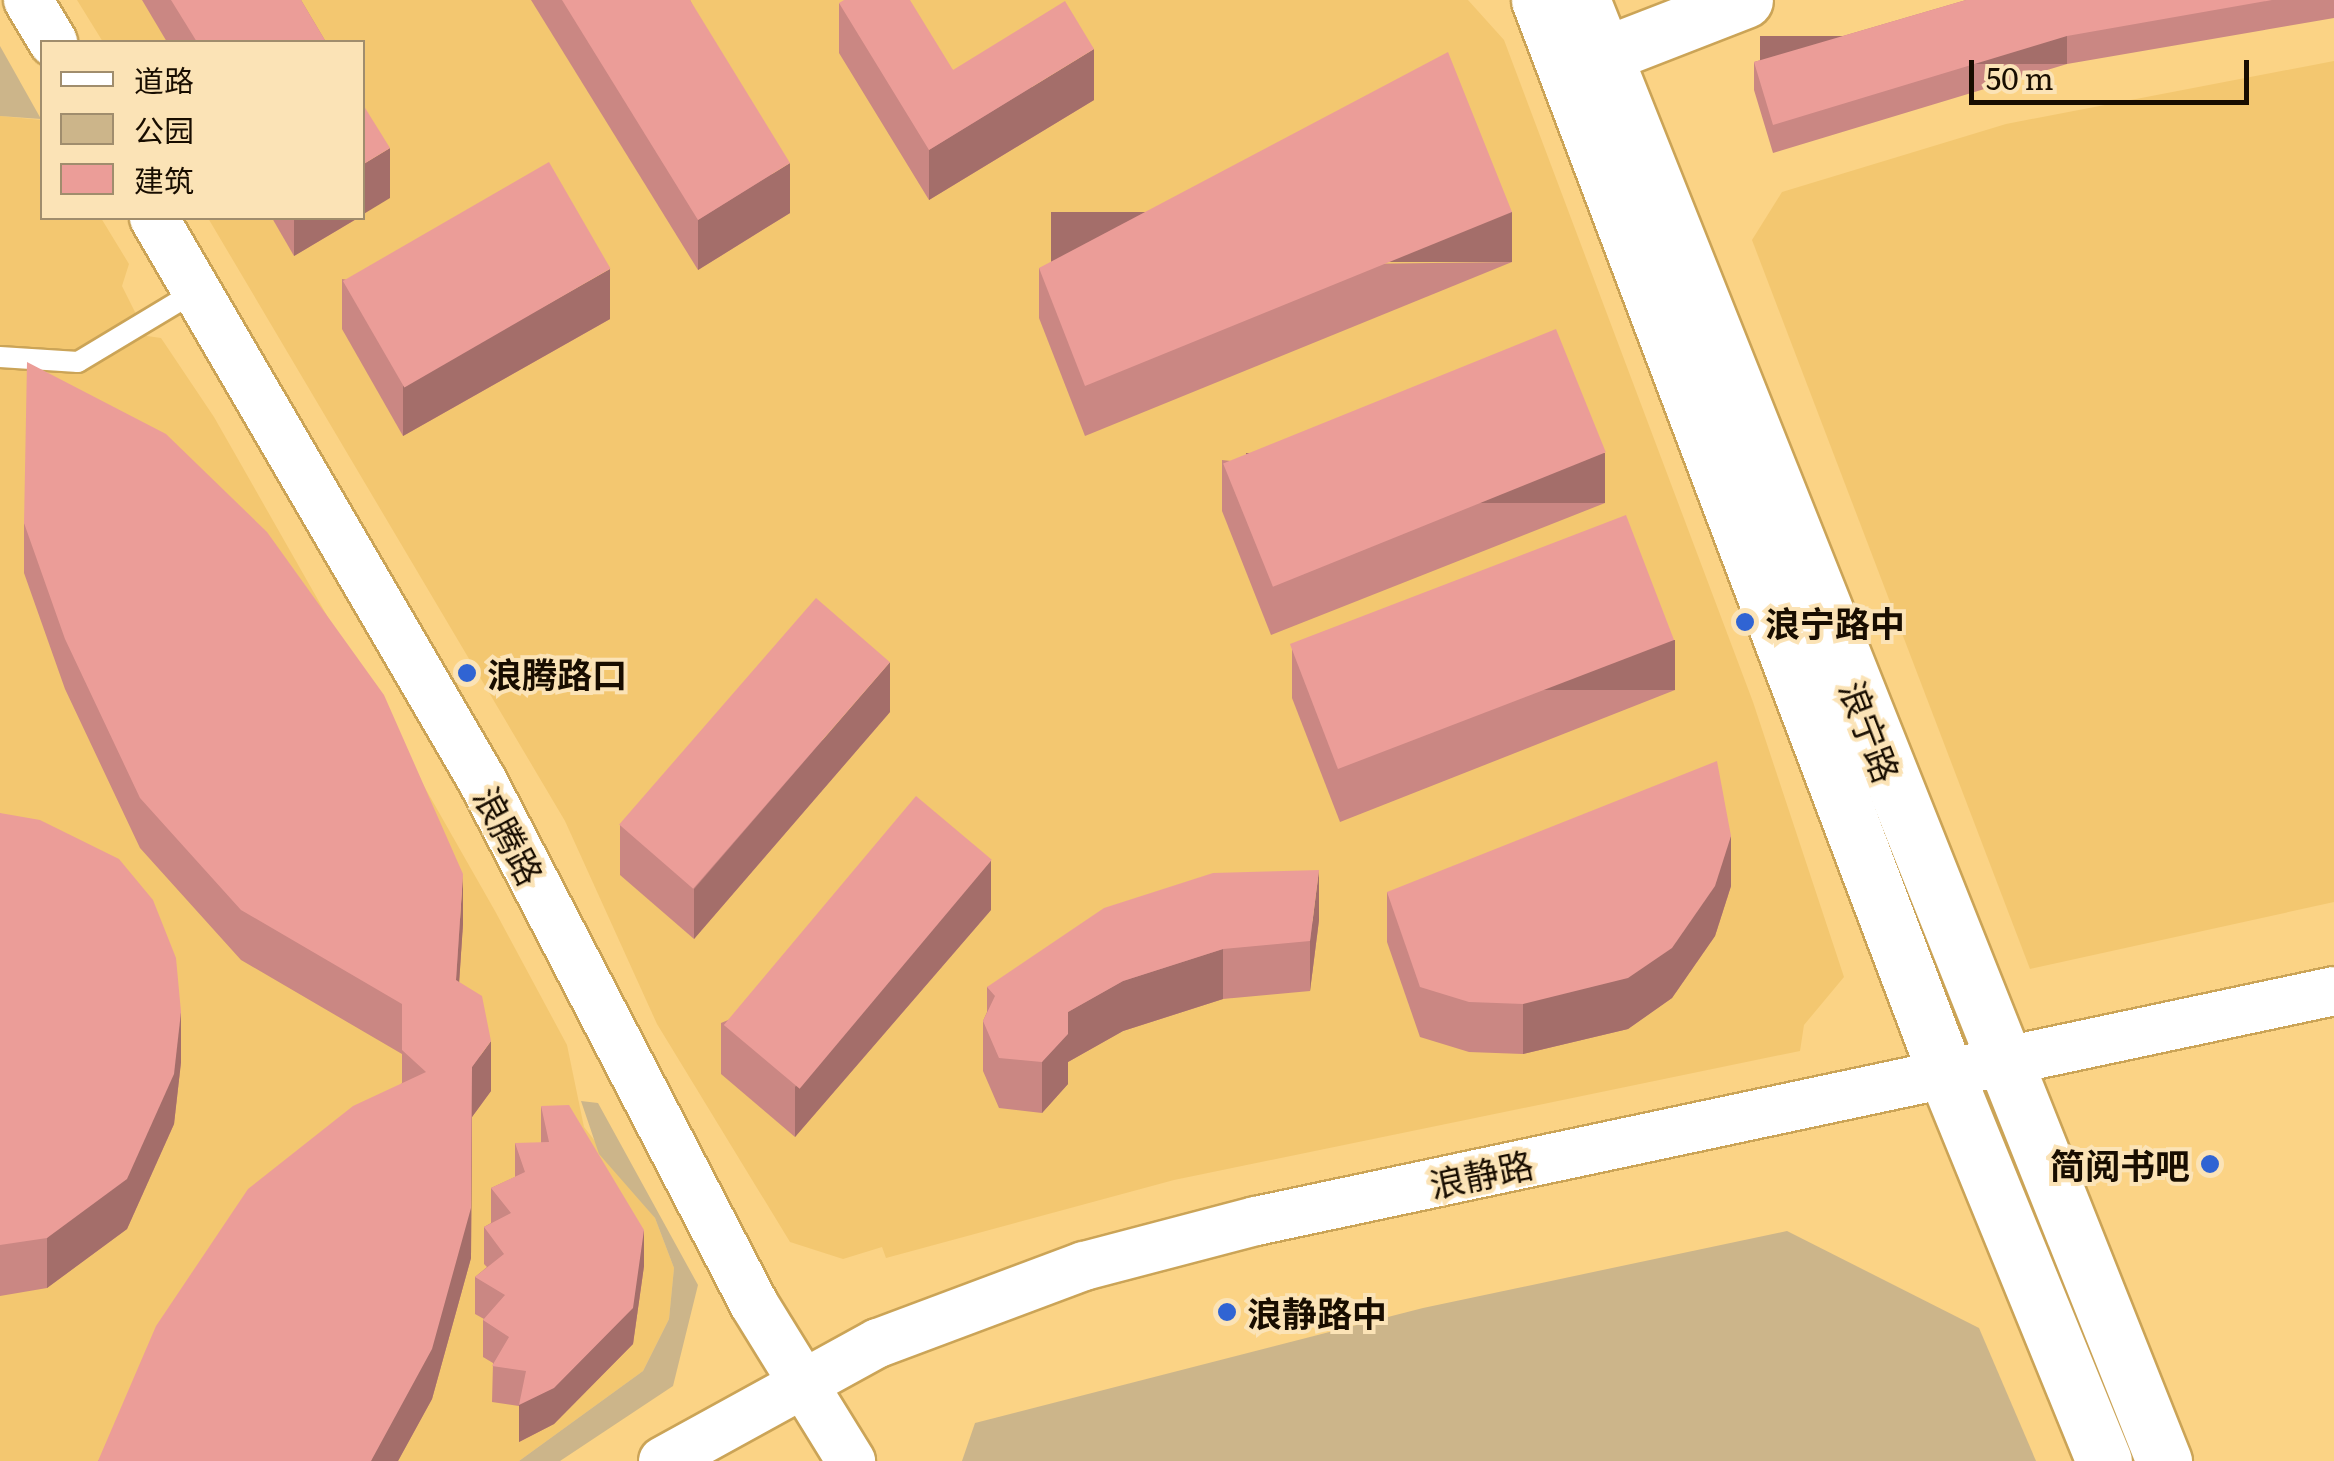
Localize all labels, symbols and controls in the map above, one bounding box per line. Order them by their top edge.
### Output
legend [40,40,365,220]
scale bar [1974,40,2254,102]
text: 50 m [1986,55,2054,99]
text: 道路 [134,57,194,101]
text: 公园 [134,107,194,151]
text: 建筑 [134,157,194,201]
place label: 浪宁路中 [1765,601,1905,643]
marker: 浪宁路中 [1734,611,1756,633]
place label: 浪腾路口 [487,652,627,694]
marker: 浪腾路口 [456,662,478,684]
street label: 浪宁路 [1833,674,1909,788]
street label: 浪腾路 [467,779,553,891]
street label: 浪静路 [1425,1142,1537,1204]
place label: 简阅书吧 [2050,1143,2190,1185]
marker: 简阅书吧 [2199,1153,2221,1175]
place label: 浪静路中 [1247,1291,1387,1333]
marker: 浪静路中 [1216,1301,1238,1323]

